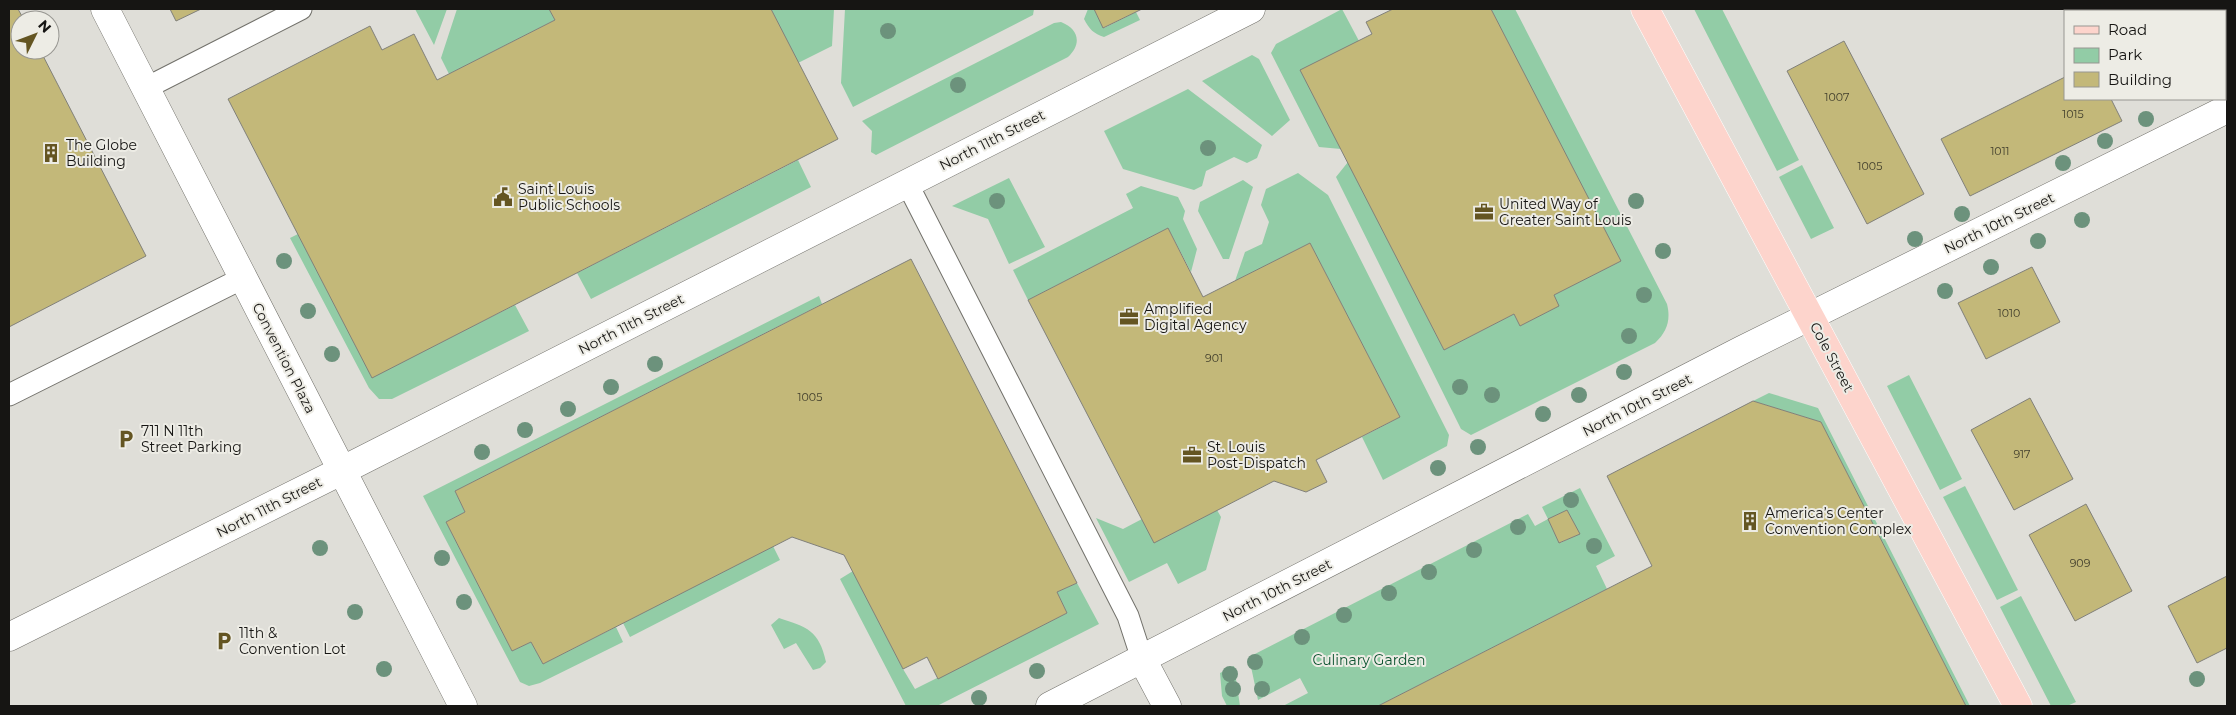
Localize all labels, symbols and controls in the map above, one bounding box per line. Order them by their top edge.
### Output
north arrow [10,10,60,60]
legend [2064,10,2226,100]
text: N [34,16,55,37]
text: Road [2108,20,2147,39]
text: Park [2108,45,2142,64]
text: Building [2108,70,2172,89]
house number: 1007 [1825,90,1849,104]
street label: North 11th Street [936,105,1048,174]
house number: 1015 [2062,107,2084,121]
place label: The Globe Building [66,136,137,170]
building icon: The Globe Building [40,142,62,164]
house number: 1011 [1990,144,2010,158]
house number: 1005 [1858,159,1882,173]
place label: Saint Louis Public Schools [518,180,620,214]
public building icon: Saint Louis Public Schools [492,186,514,208]
street label: North 10th Street [1941,188,2057,257]
place label: United Way of Greater Saint Louis [1499,195,1631,229]
office icon: United Way of Greater Saint Louis [1473,201,1495,223]
street label: North 11th Street [575,289,687,358]
street label: Convention Plaza [248,300,320,416]
place label: Amplified Digital Agency [1144,300,1247,334]
office icon: Amplified Digital Agency [1118,306,1140,328]
house number: 1010 [1998,306,2020,320]
street label: Cole Street [1806,319,1858,395]
house number: 901 [1205,351,1223,365]
street label: North 10th Street [1579,370,1695,440]
house number: 1005 [798,390,822,404]
place label: 711 N 11th Street Parking [141,422,242,456]
parking icon: 711 N 11th Street Parking [115,428,137,450]
place label: St. Louis Post-Dispatch [1207,438,1306,472]
office icon: St. Louis Post-Dispatch [1181,444,1203,466]
house number: 917 [2013,447,2031,461]
street label: North 11th Street [213,472,325,541]
place label: America’s Center Convention Complex [1765,504,1912,538]
building icon: America’s Center Convention Complex [1739,510,1761,532]
street label: North 10th Street [1219,555,1335,625]
house number: 909 [2070,556,2091,570]
place label: 11th & Convention Lot [239,624,346,658]
parking icon: 11th & Convention Lot [213,630,235,652]
park label: Culinary Garden [1312,651,1426,669]

